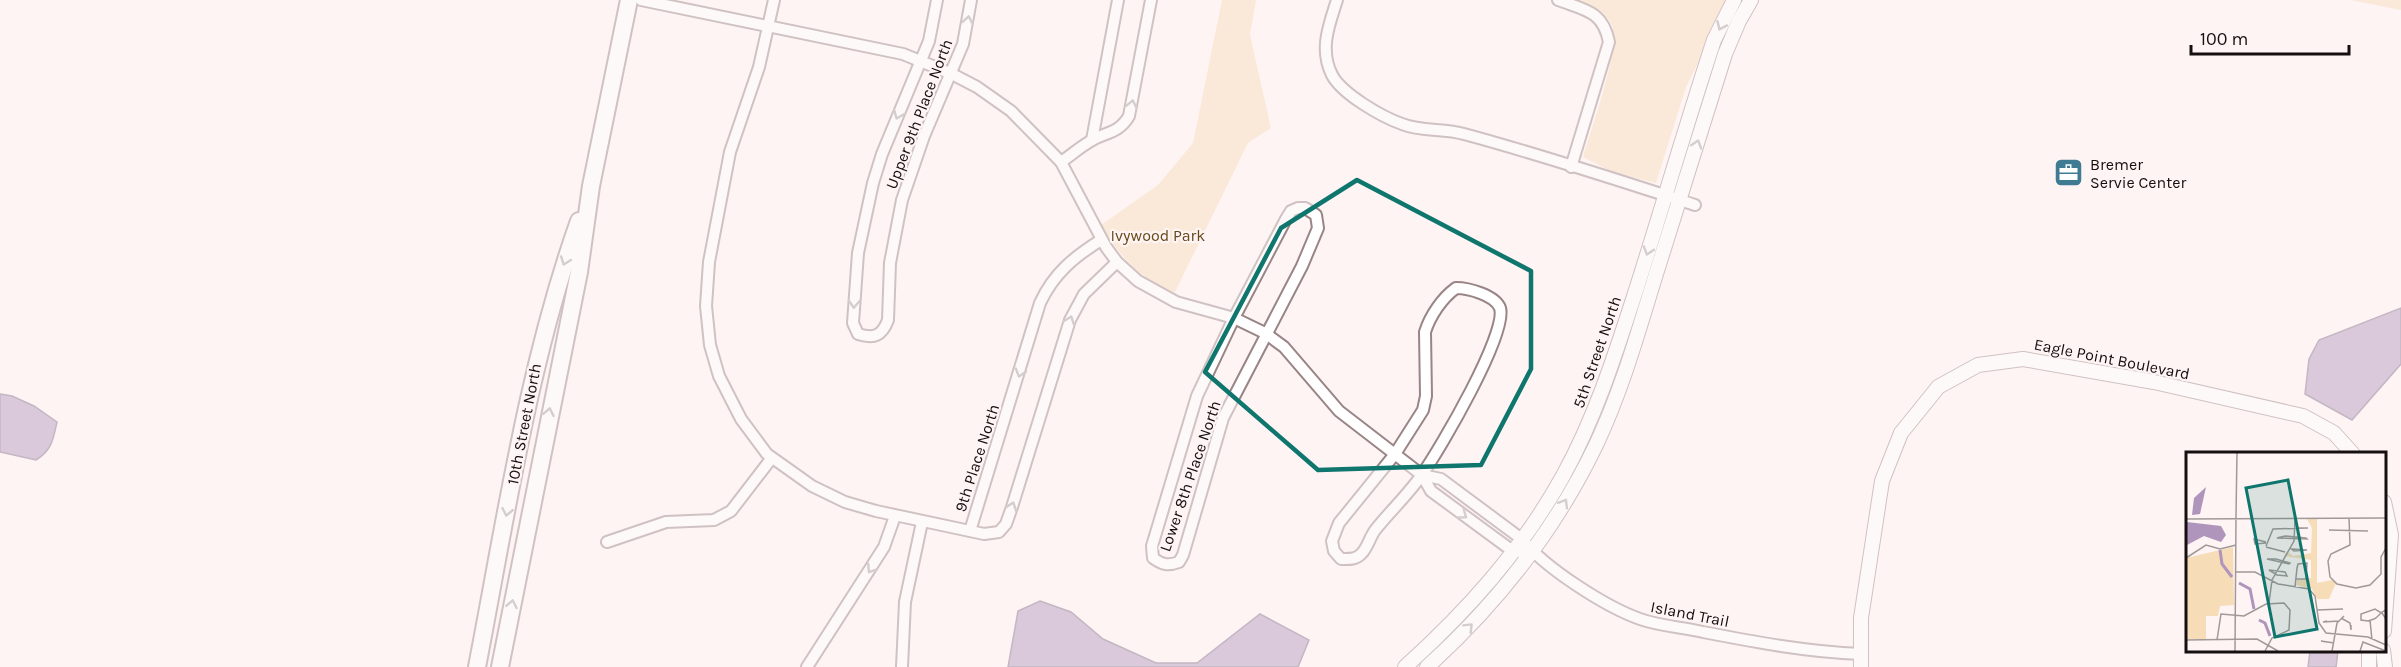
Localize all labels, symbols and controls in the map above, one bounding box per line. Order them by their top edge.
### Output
one-way arrow [961,15,974,25]
scale bar [2191,18,2348,56]
one-way arrow [1716,19,1728,30]
text: 100 m [2200,28,2248,50]
street label: Upper 9th Place North [882,36,956,192]
one-way arrow [1125,99,1138,109]
one-way arrow [893,109,905,120]
one-way arrow [1690,139,1702,150]
place label: Bremer Servie Center [2090,155,2186,192]
office icon: Bremer Servie Center [2053,157,2085,189]
park label: Ivywood Park [1111,226,1205,245]
one-way arrow [1643,245,1655,256]
one-way arrow [559,255,572,266]
street label: 5th Street North [1569,293,1625,411]
one-way arrow [848,299,861,308]
one-way arrow [1063,316,1076,326]
street label: Eagle Point Boulevard [2032,335,2192,383]
street label: 10th Street North [503,362,545,486]
one-way arrow [1015,368,1027,378]
street label: Lower 8th Place North [1155,398,1225,554]
street label: 9th Place North [951,402,1003,514]
one-way arrow [542,408,555,418]
inset map [2186,452,2386,652]
one-way arrow [1557,499,1569,509]
one-way arrow [1004,501,1017,512]
one-way arrow [501,507,514,517]
one-way arrow [1457,508,1468,519]
one-way arrow [867,563,879,573]
street label: Island Trail [1649,597,1731,631]
one-way arrow [505,599,518,609]
one-way arrow [1462,623,1473,633]

